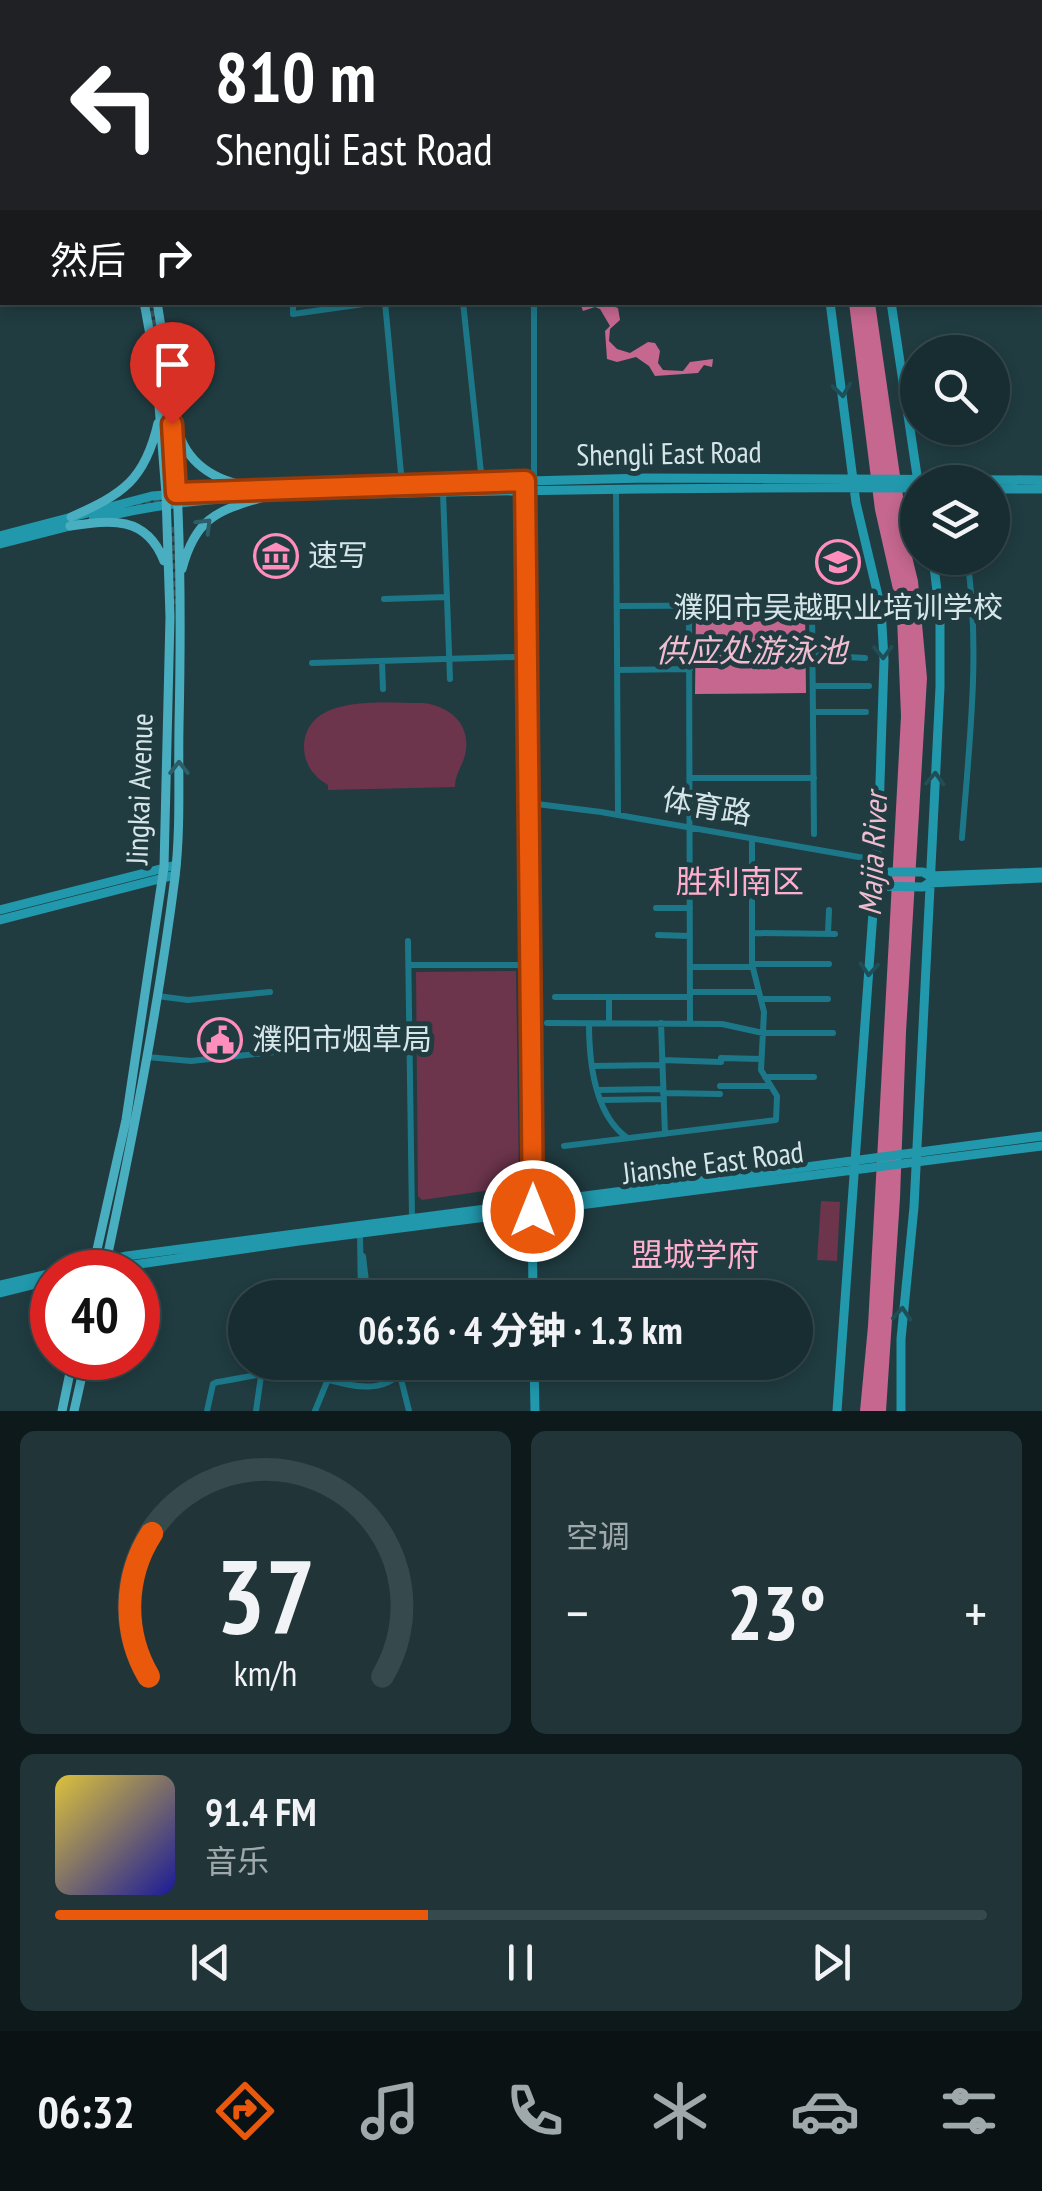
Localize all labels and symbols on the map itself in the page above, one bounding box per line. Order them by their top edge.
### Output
pin [130,322,215,425]
one-way arrow [831,382,852,399]
street label: Shengli East Road [576,431,762,474]
one-way arrow [194,519,212,537]
museum icon: 速写 [253,533,299,579]
place label: 速写 [308,535,368,574]
school or university icon: 濮阳市吴越职业培训学校 [815,539,861,585]
place label: 濮阳市吴越职业培训学校 [673,587,1003,626]
water label: 供应处游泳池 [655,629,850,671]
one-way arrow [873,644,894,660]
street label: Jingkai Avenue [116,713,161,866]
one-way arrow [168,759,190,774]
one-way arrow [924,770,945,786]
street label: 体育路 [660,779,755,833]
water label: Majia River [848,787,896,917]
district label: 胜利南区 [676,860,804,902]
one-way arrow [859,962,881,978]
public building icon: 濮阳市烟草局 [197,1017,243,1063]
place label: 濮阳市烟草局 [252,1019,432,1058]
street label: Jianshe East Road [619,1131,805,1192]
position arrow [481,1159,585,1263]
district label: 盟城学府 [631,1233,759,1275]
speed limit sign: 40 [30,1250,160,1380]
one-way arrow [891,1305,913,1321]

